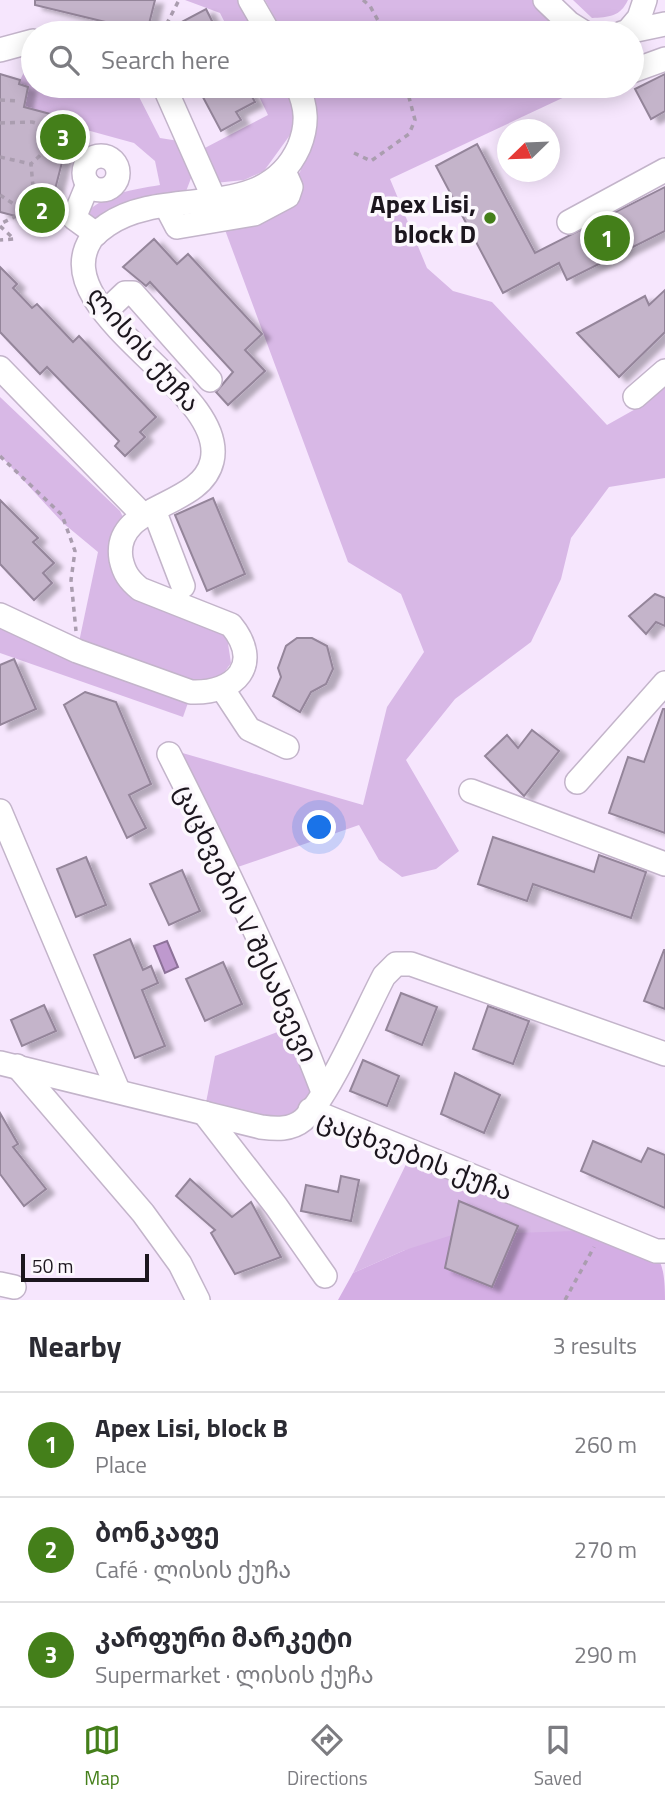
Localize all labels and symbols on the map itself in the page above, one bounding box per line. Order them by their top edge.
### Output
pin: 3 [40,111,86,163]
north arrow [497,119,560,182]
pin: 2 [19,184,65,236]
place label: Apex Lisi, block D [370,184,476,253]
marker: Apex Lisi, block D [482,210,498,226]
pin: 1 [584,212,630,264]
street label: ლისის ქუჩა [78,277,210,421]
street label: ცაცხვების V შესახვევი [165,778,329,1068]
your location [302,810,336,844]
street label: ცაცხვების ქუჩა [312,1100,518,1210]
scale bar [21,1251,149,1283]

